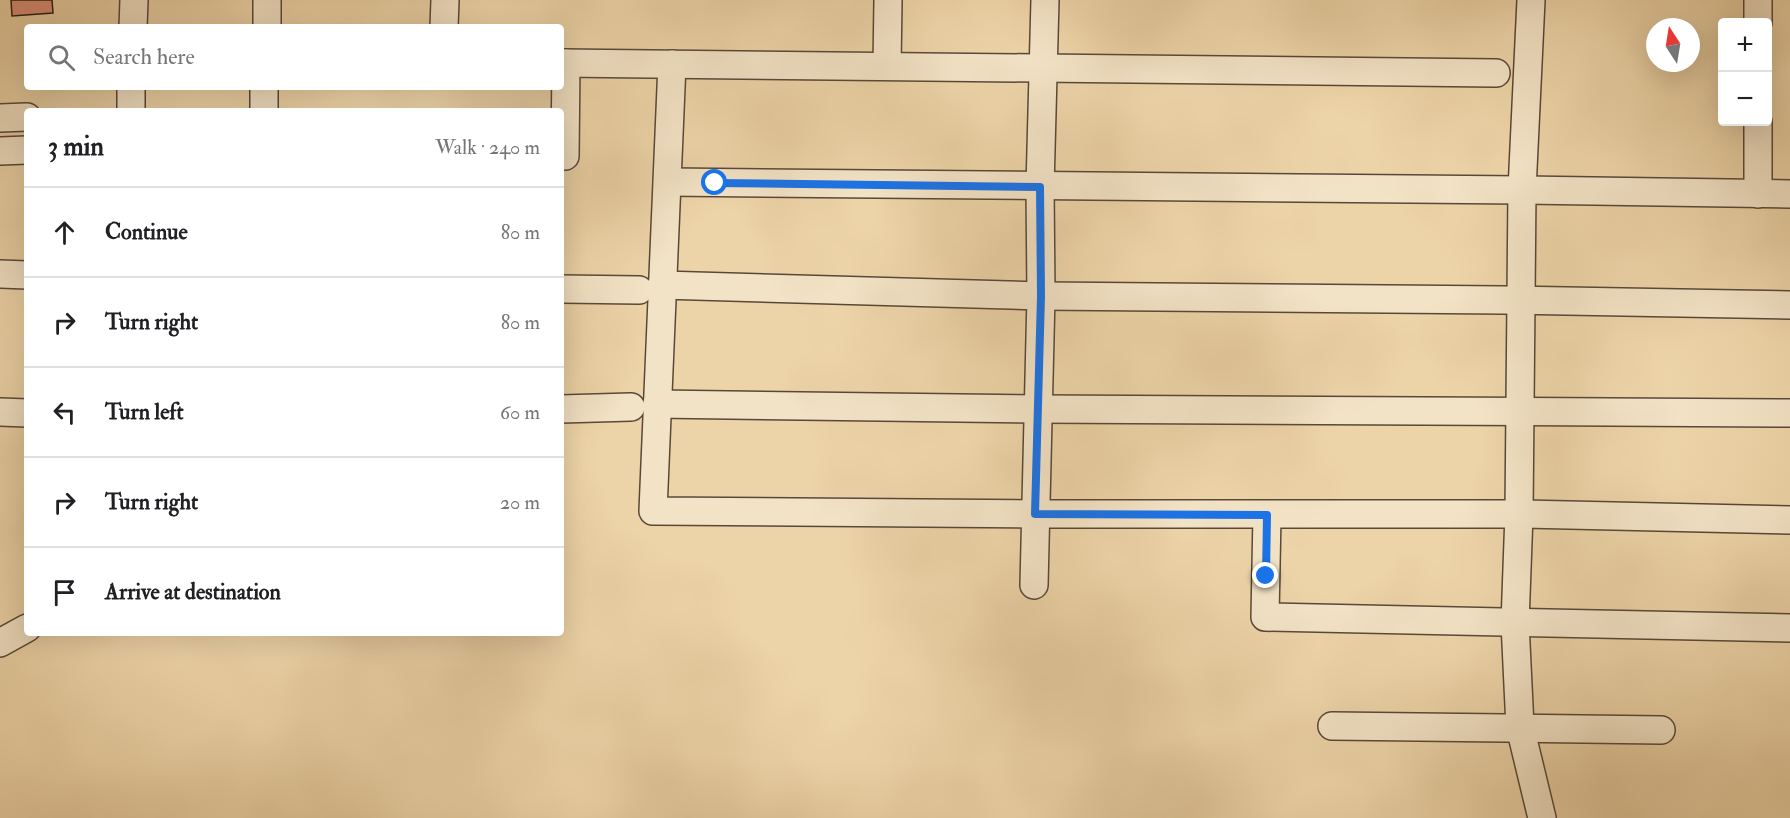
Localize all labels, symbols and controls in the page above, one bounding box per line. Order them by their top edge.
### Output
north arrow [1646,18,1700,72]
map controls [1718,18,1772,126]
button: + [1718,18,1772,72]
search box [24,24,564,90]
icon: search [45,41,78,74]
text: Search here [93,43,195,71]
button: − [1718,72,1772,126]
text: 3 min [48,131,104,163]
text: Walk · 240 m [435,135,540,160]
route start [701,169,727,195]
icon: ahead [48,216,81,249]
text: Continue [105,218,188,246]
text: 80 m [501,220,540,245]
icon: right [48,306,81,339]
text: Turn right [105,308,198,336]
text: 80 m [501,310,540,335]
icon: left [48,396,81,429]
text: Turn left [105,398,184,426]
text: 60 m [500,400,540,425]
icon: right [48,486,81,519]
text: Turn right [105,488,198,516]
text: 20 m [500,490,540,515]
route end [1252,562,1278,588]
icon: arrive [48,576,81,609]
text: Arrive at destination [105,578,281,606]

